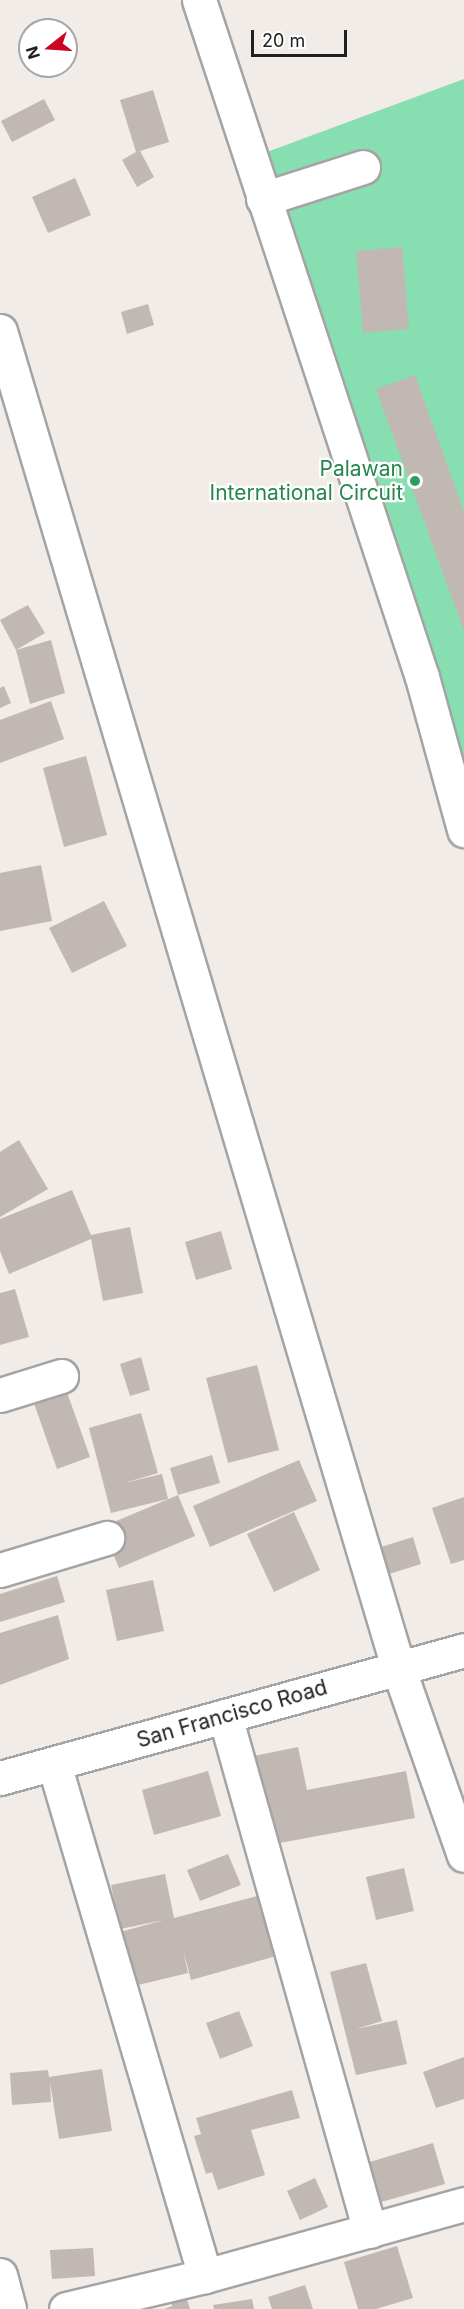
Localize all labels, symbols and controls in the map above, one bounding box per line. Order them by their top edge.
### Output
north arrow [18,18,78,78]
scale bar [254,18,350,56]
text: 20 m [262,30,305,51]
text: N [21,44,44,61]
place label: Palawan International Circuit [210,456,403,506]
marker: Palawan International Circuit [408,474,422,488]
street label: San Francisco Road [134,1675,330,1753]

